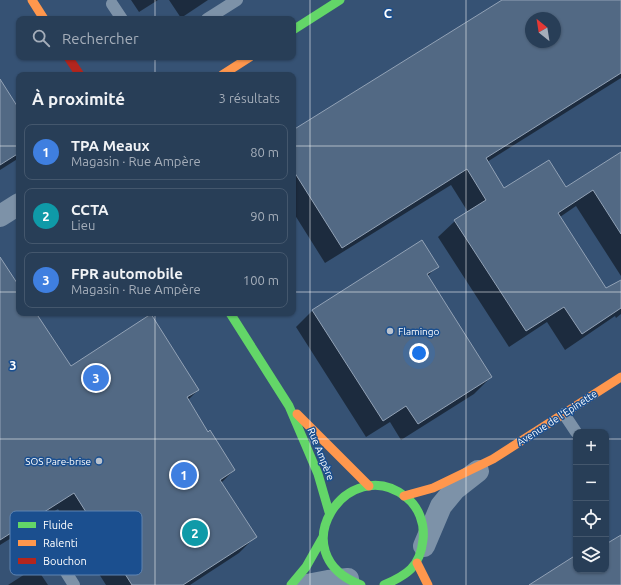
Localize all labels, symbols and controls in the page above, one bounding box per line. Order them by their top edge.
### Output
text: C [384,6,393,20]
north arrow [525,12,561,48]
search box [16,16,296,60]
icon: search [30,27,52,49]
text: Rechercher [62,30,139,47]
text: À proximité [32,89,125,108]
text: 3 résultats [219,91,280,105]
text: TPA Meaux [71,137,150,154]
text: 1 [42,145,50,159]
text: 80 m [250,145,279,159]
text: Magasin · Rue Ampère [71,154,201,168]
text: CCTA [71,201,109,218]
text: 2 [42,209,50,223]
text: 90 m [250,209,279,223]
text: Lieu [71,218,95,232]
text: FPR automobile [71,265,183,282]
text: 3 [42,273,50,287]
text: 100 m [243,273,279,287]
text: Magasin · Rue Ampère [71,282,201,296]
marker: Flamingo [385,326,395,336]
place label: Flamingo [398,326,440,337]
your location [409,343,429,363]
text: 3 [9,358,17,372]
pin: 3 [83,363,109,393]
street label: Avenue de l'Epinette [515,388,599,448]
street label: Rue Ampère [305,426,337,482]
map controls [573,429,609,573]
button: + [573,429,609,465]
place label: SOS Pare-brise [25,456,91,467]
marker: SOS Pare-brise [94,456,104,466]
pin: 1 [171,460,197,490]
button: − [573,465,609,501]
button: locate [573,501,609,537]
legend [10,511,142,575]
pin: 2 [182,518,208,548]
text: Fluide [43,519,73,531]
text: Ralenti [43,537,78,549]
button: layers [573,537,609,573]
text: Bouchon [43,555,87,567]

